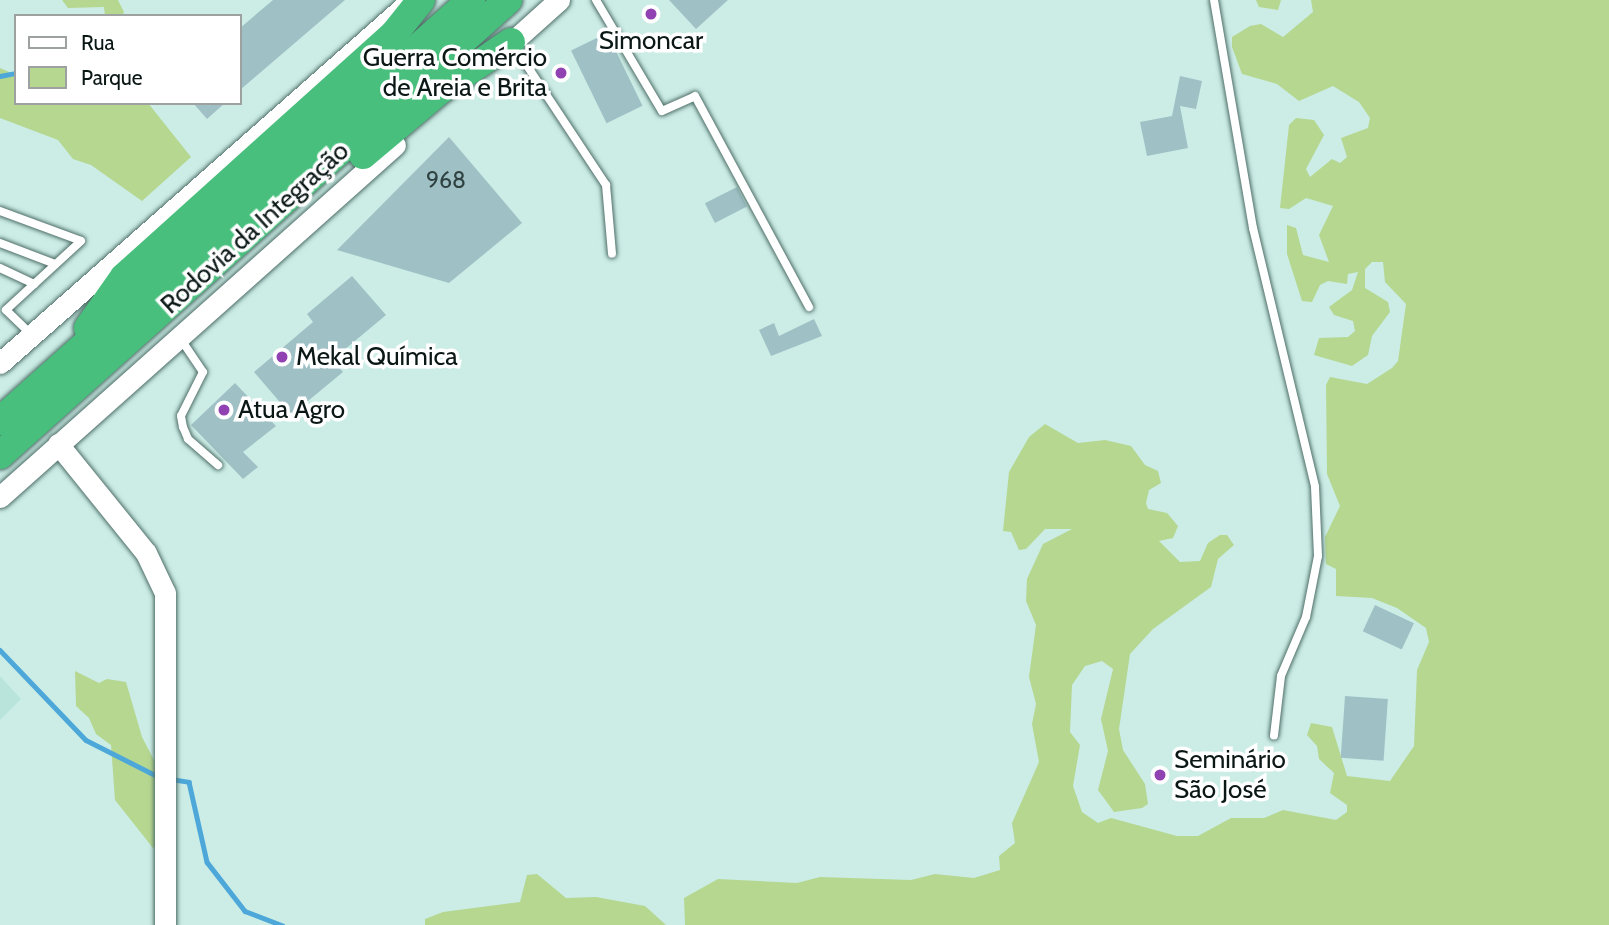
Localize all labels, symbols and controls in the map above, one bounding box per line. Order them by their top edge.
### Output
marker: Simoncar [643,6,659,22]
legend [14,14,242,105]
place label: Simoncar [599,25,703,57]
text: Rua [81,30,115,55]
place label: Guerra Comércio de Areia e Brita [363,42,547,104]
text: Parque [81,65,143,90]
marker: Guerra Comércio de Areia e Brita [553,65,569,81]
street label: Rodovia da Integração [155,135,355,321]
house number: 968 [426,166,466,194]
place label: Mekal Química [296,341,458,373]
marker: Mekal Química [274,349,290,365]
place label: Atua Agro [238,394,345,426]
marker: Atua Agro [216,402,232,418]
place label: Seminário São José [1174,744,1286,806]
marker: Seminário São José [1152,767,1168,783]

